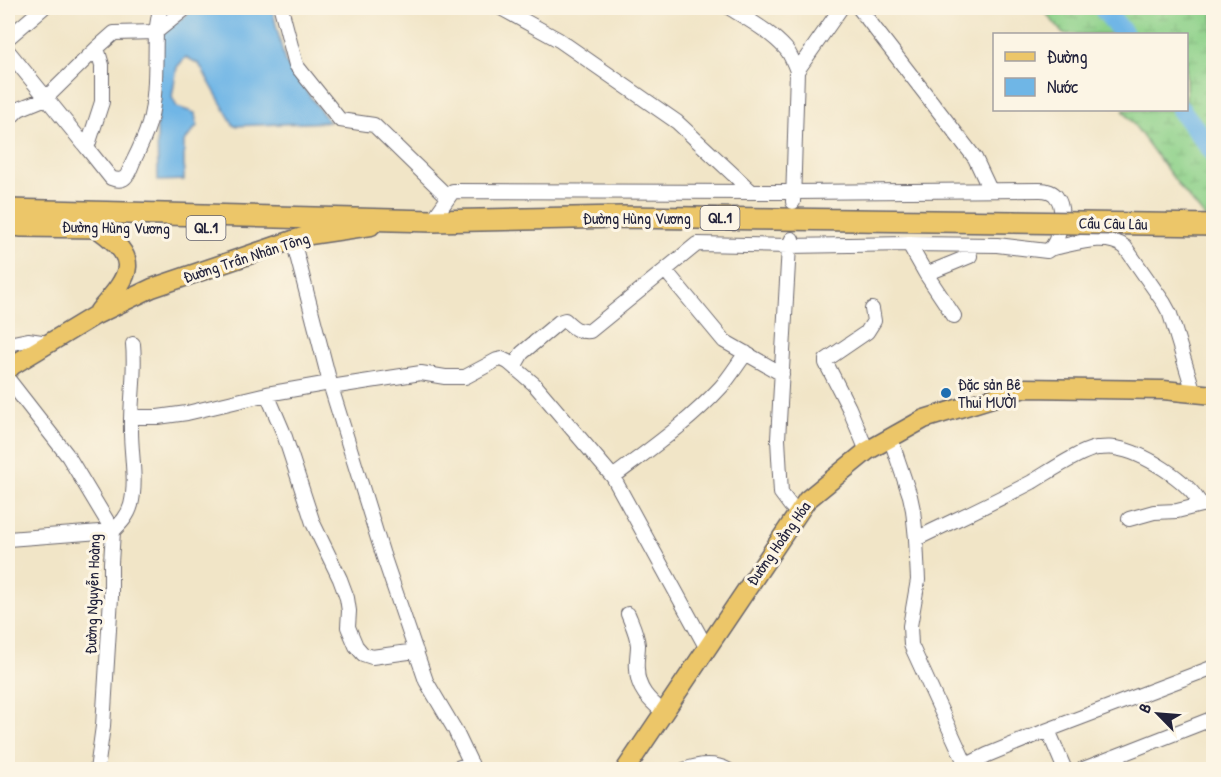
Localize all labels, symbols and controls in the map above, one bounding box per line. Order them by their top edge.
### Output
legend [993,33,1188,111]
text: Đường [1047,44,1088,69]
text: Nước [1047,74,1078,99]
road number: QL.1 [700,206,740,230]
street label: Đường Hùng Vương [583,207,691,229]
street label: Cầu Câu Lâu [1078,211,1148,235]
street label: Đường Hùng Vương [62,215,170,239]
road number: QL.1 [186,216,226,240]
street label: Đường Trần Nhân Tông [180,226,312,288]
place label: Đặc sản Bê Thui MƯỜI [958,373,1021,413]
marker: Đặc sản Bê Thui MƯỜI [939,386,953,400]
street label: Đường Hoằng Hóa [741,496,815,590]
street label: Đường Nguyễn Hoàng [79,533,105,655]
north arrow [1128,684,1188,744]
text: B [1133,699,1156,716]

